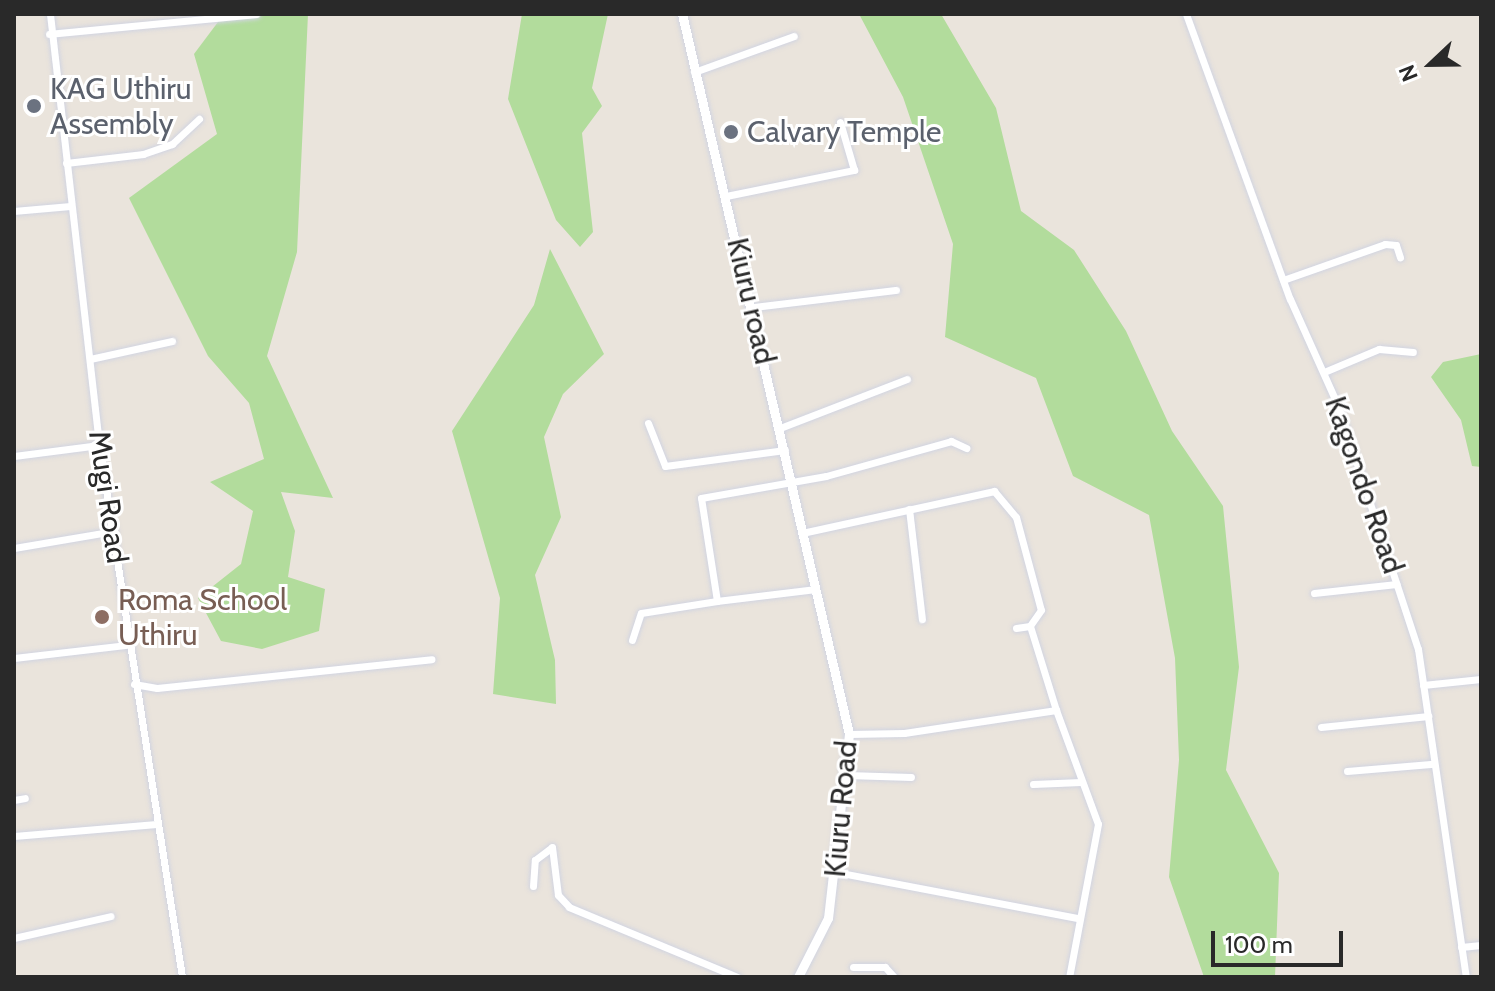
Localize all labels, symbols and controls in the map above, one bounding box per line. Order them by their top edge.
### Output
north arrow [1391,24,1471,104]
text: N [1393,61,1424,85]
place label: KAG Uthiru Assembly [50,71,191,142]
marker: KAG Uthiru Assembly [25,97,43,115]
place label: Calvary Temple [747,114,941,150]
marker: Calvary Temple [722,123,740,141]
street label: Kiuru road [719,234,783,368]
street label: Kagondo Road [1317,392,1411,578]
street label: Mugi Road [81,428,135,566]
place label: Roma School Uthiru [118,582,287,652]
marker: Roma School Uthiru [93,608,111,626]
street label: Kiuru Road [817,739,865,879]
scale bar [1215,915,1347,965]
text: 100 m [1225,930,1293,959]

